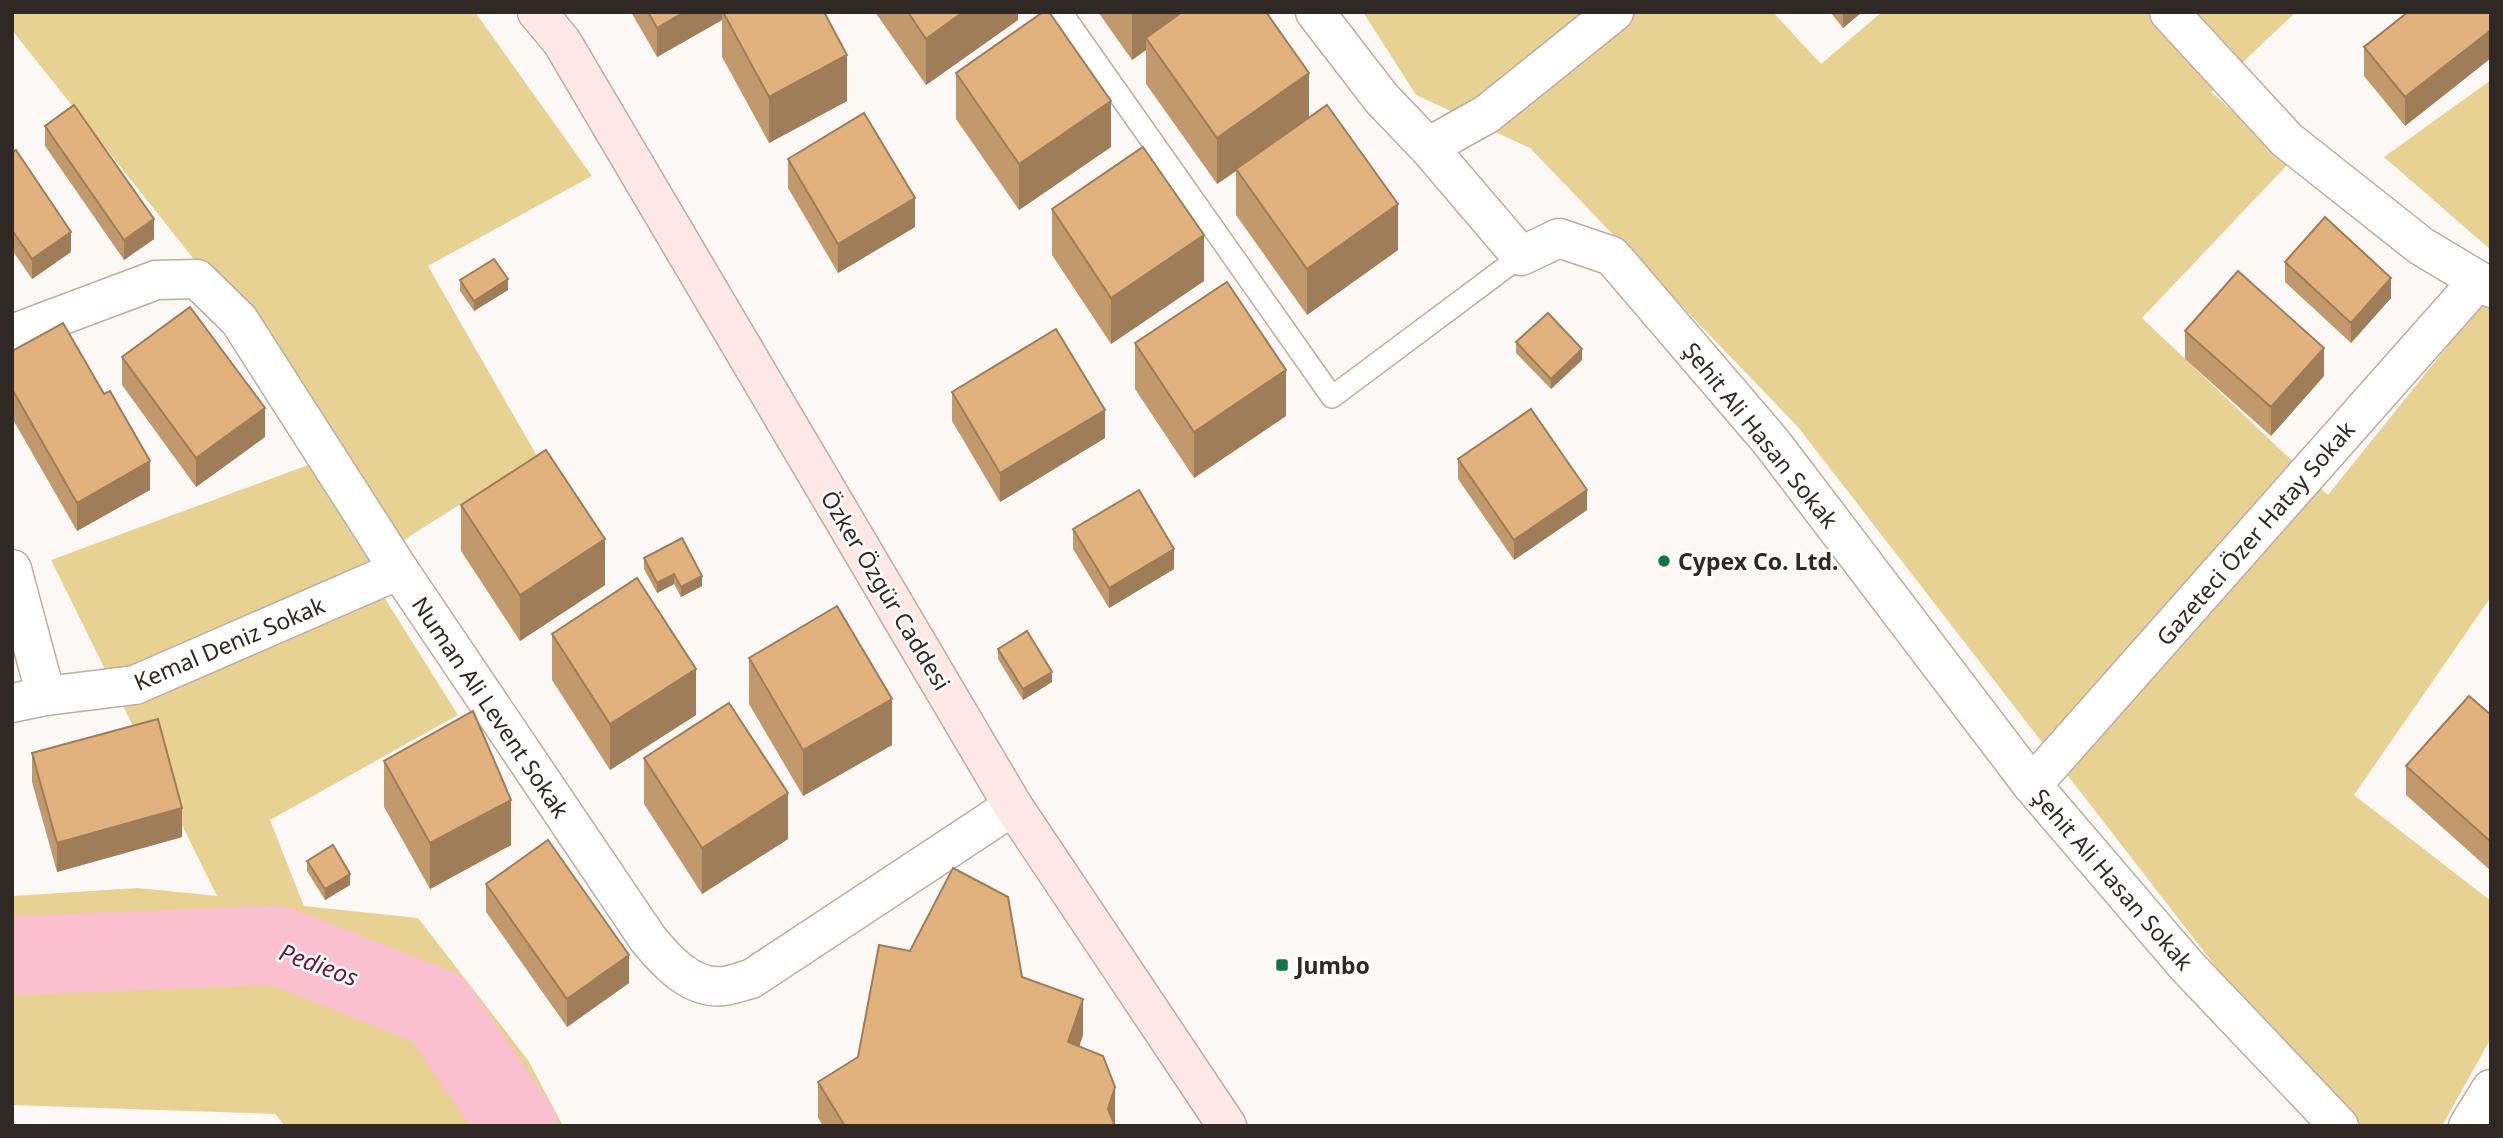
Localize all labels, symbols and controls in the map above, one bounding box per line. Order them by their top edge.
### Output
street label: Şehit Ali Hasan Sokak [1676,335,1846,535]
street label: Gazeteci Özer Hatay Sokak [2149,413,2362,652]
street label: Özker Özgür Caddesi [814,484,958,696]
place label: Cypex Co. Ltd. [1678,545,1838,577]
marker: Cypex Co. Ltd. [1656,553,1672,569]
street label: Kemal Deniz Sokak [129,588,330,698]
street label: Numan Ali Levent Sokak [405,590,578,825]
street label: Şehit Ali Hasan Sokak [2025,781,2201,977]
water label: Pedieos [275,935,363,993]
place label: Jumbo [1294,949,1370,981]
marker: Jumbo [1274,957,1290,973]

